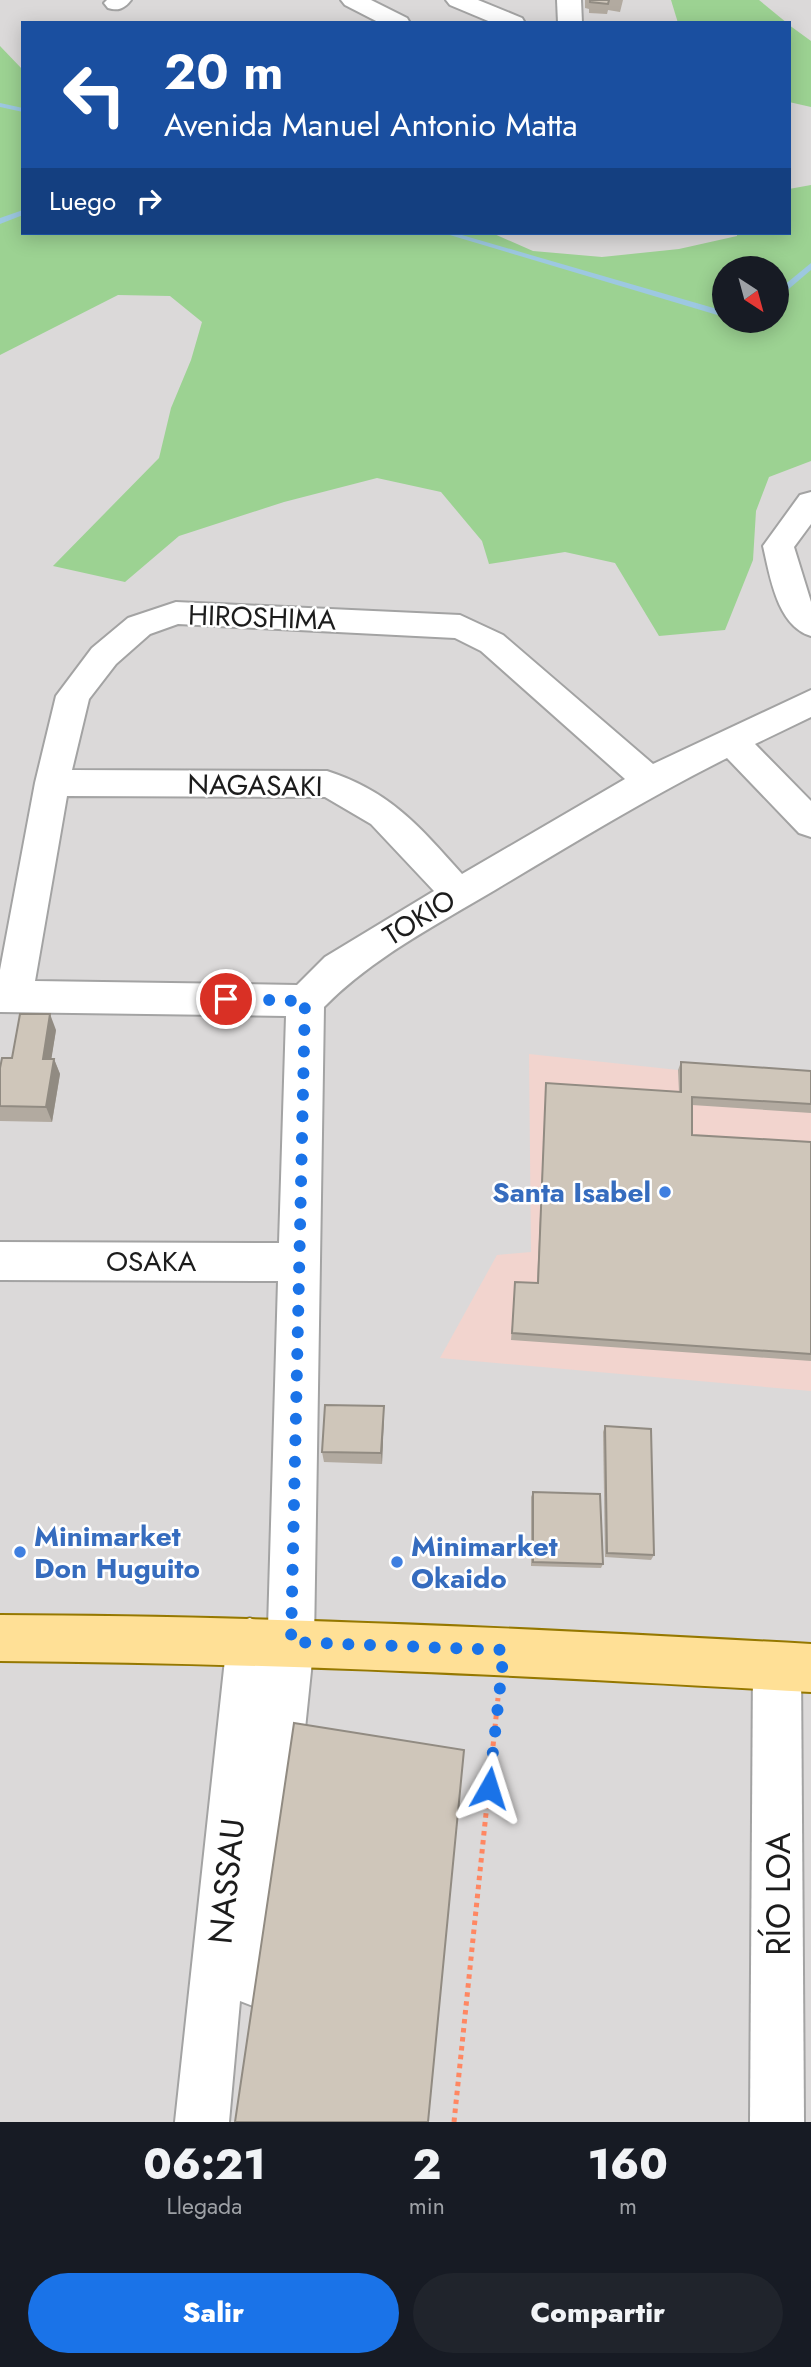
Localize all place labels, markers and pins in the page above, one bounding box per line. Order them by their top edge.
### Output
pin [196,969,256,1029]
place label: Santa Isabel [492,1172,651,1213]
marker: Santa Isabel [657,1184,673,1200]
place label: Minimarket Don Huguito [34,1516,200,1589]
place label: Minimarket Okaido [411,1526,558,1599]
marker: Minimarket Don Huguito [12,1544,28,1560]
marker: Minimarket Okaido [389,1554,405,1570]

